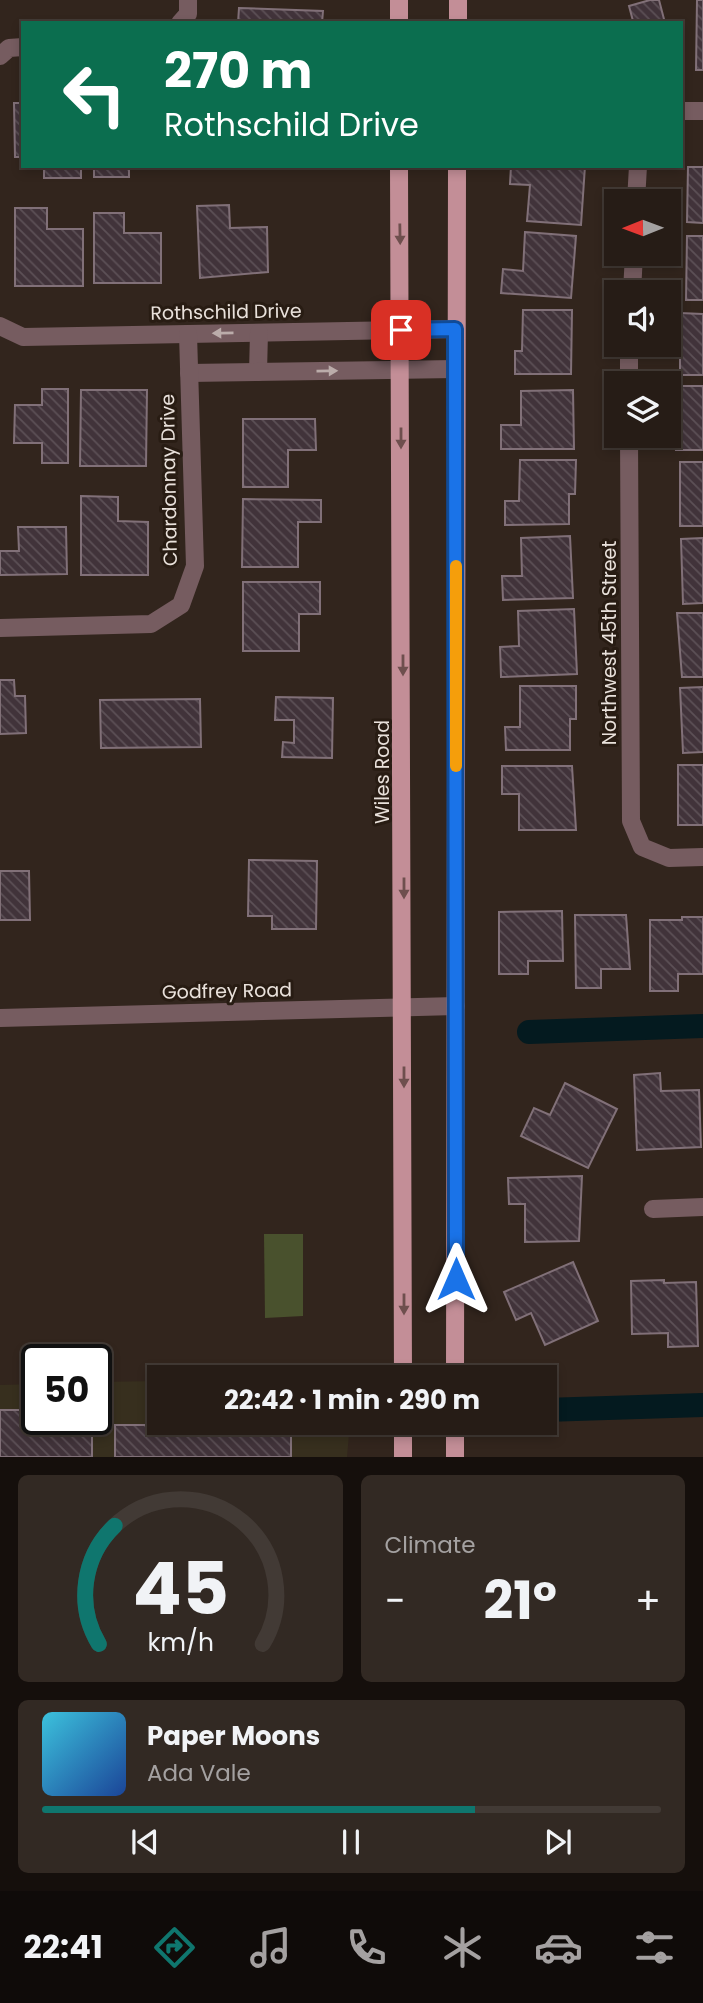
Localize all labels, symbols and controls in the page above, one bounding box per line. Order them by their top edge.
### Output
text: 270 m [164,37,312,105]
icon: left [49,49,140,140]
text: Rothschild Drive [164,102,419,147]
north arrow [604,189,681,266]
map controls [604,189,681,448]
one-way arrow [394,224,406,246]
button: sound [604,280,681,357]
street label: Rothschild Drive [150,297,302,327]
pin [371,300,431,360]
icon: arrive [382,311,420,349]
one-way arrow [212,328,234,339]
one-way arrow [316,365,338,377]
button: layers [604,371,681,448]
street label: Chardonnay Drive [154,394,184,566]
one-way arrow [395,427,407,449]
street label: Northwest 45th Street [596,541,623,745]
one-way arrow [397,655,409,677]
street label: Wiles Road [369,720,396,824]
one-way arrow [398,878,410,900]
street label: Godfrey Road [162,976,292,1006]
one-way arrow [398,1066,410,1088]
position arrow [419,1242,493,1316]
one-way arrow [398,1293,410,1315]
speed limit sign: 50 [21,1344,112,1435]
text: 22:42 · 1 min · 290 m [224,1382,480,1418]
text: Climate [385,1529,475,1561]
text: 45 [132,1539,229,1640]
text: 21° [484,1564,557,1637]
text: − [385,1574,405,1627]
text: + [635,1574,661,1627]
text: km/h [147,1625,214,1660]
text: Paper Moons [147,1718,320,1754]
text: Ada Vale [147,1757,251,1789]
icon: previous [126,1823,164,1861]
icon: pause [332,1823,370,1861]
icon: next [539,1823,577,1861]
icon: directions [150,1923,199,1972]
icon: music [246,1923,295,1972]
icon: phone [342,1923,391,1972]
icon: climate [438,1923,487,1972]
icon: car [534,1923,583,1972]
icon: filters [630,1923,679,1972]
text: 22:41 [24,1924,103,1969]

